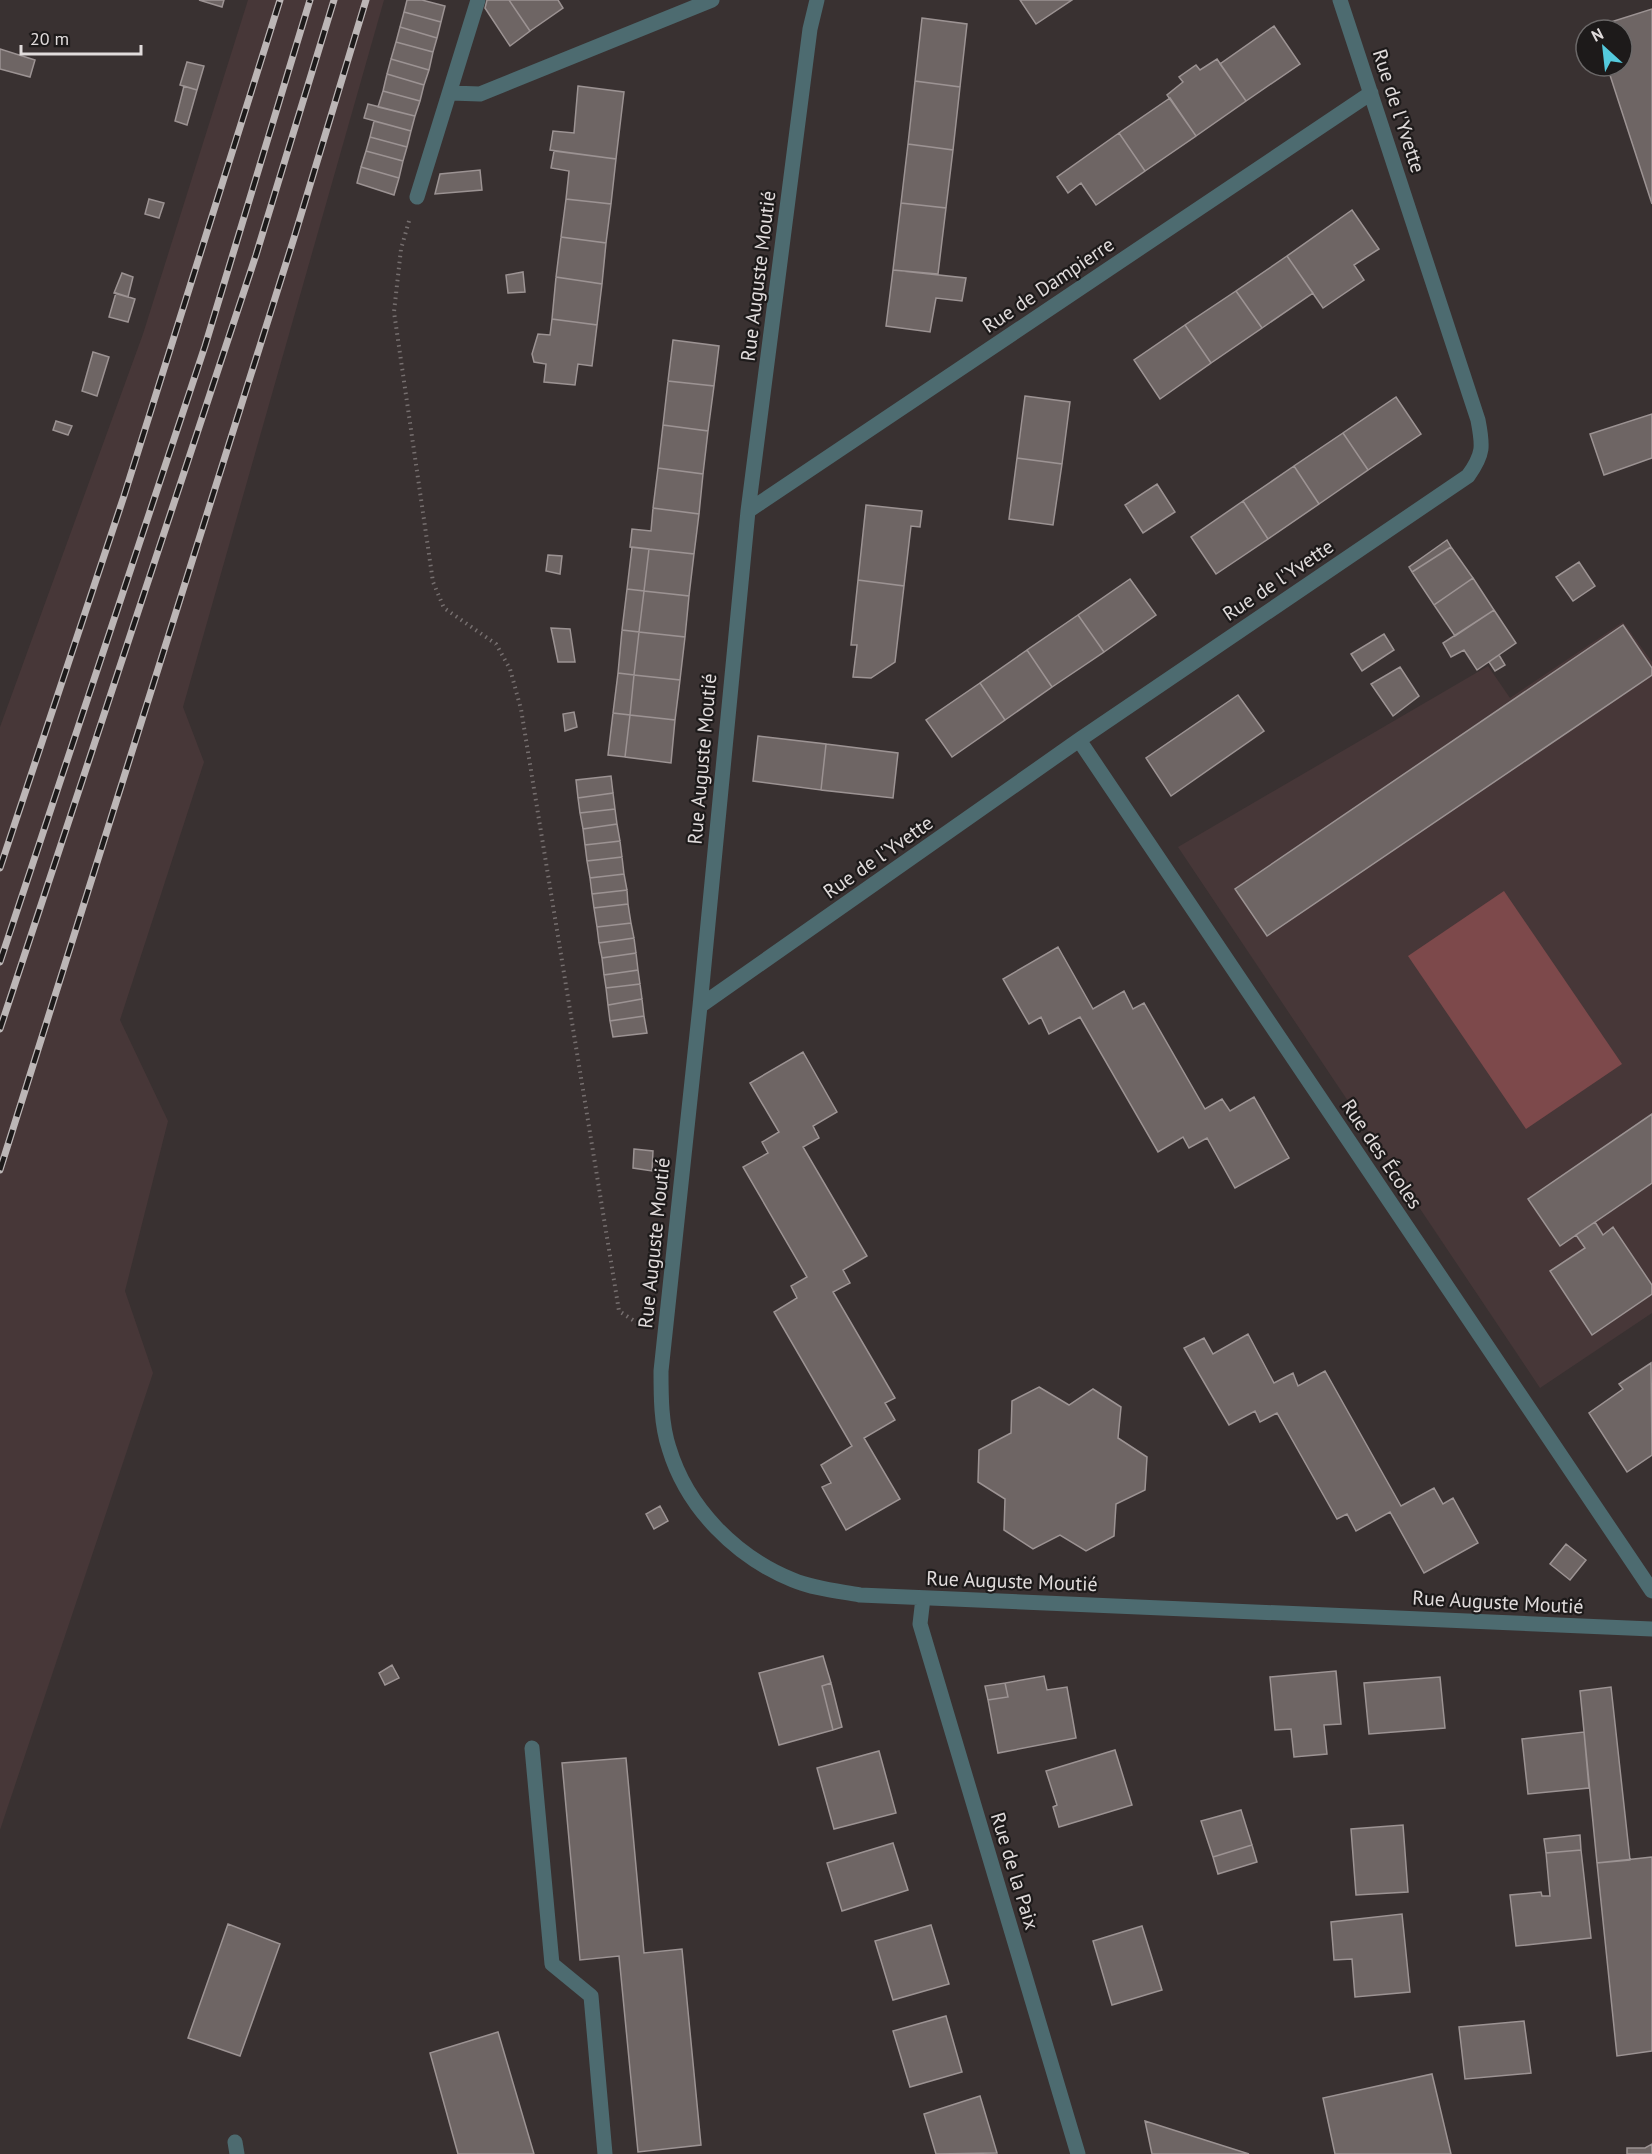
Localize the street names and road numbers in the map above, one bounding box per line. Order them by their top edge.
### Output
street label: Rue de l'Yvette [1367,46,1431,176]
street label: Rue Auguste Moutié [735,189,781,363]
street label: Rue de Dampierre [977,231,1119,339]
street label: Rue de l'Yvette [1217,533,1339,627]
street label: Rue Auguste Moutié [682,672,722,846]
street label: Rue de l'Yvette [818,810,938,904]
street label: Rue des Écoles [1336,1094,1428,1214]
street label: Rue Auguste Moutié [632,1156,676,1330]
street label: Rue Auguste Moutié [926,1565,1098,1597]
street label: Rue Auguste Moutié [1412,1585,1584,1619]
street label: Rue de la Paix [985,1809,1045,1933]

